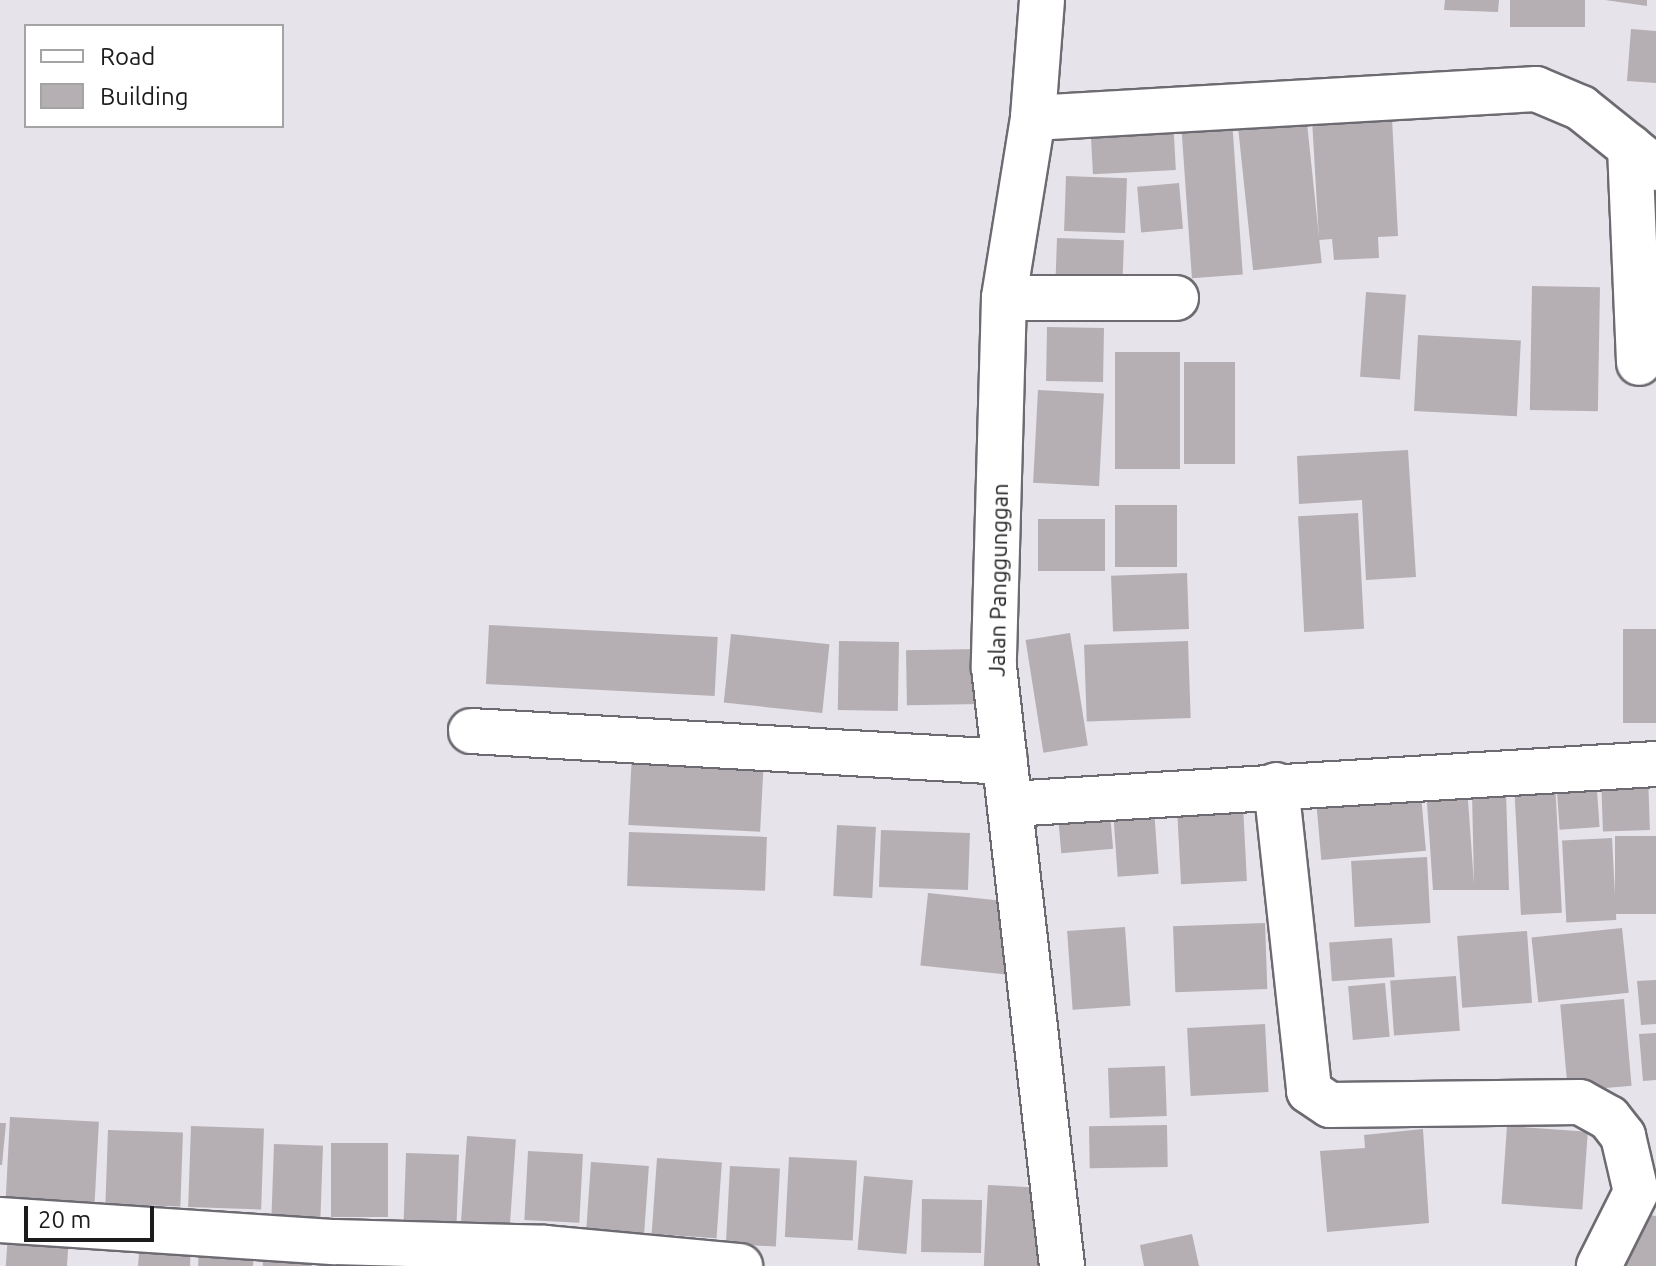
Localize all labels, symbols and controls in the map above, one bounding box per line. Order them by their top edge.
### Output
legend [24,24,284,128]
text: Road [100,43,155,70]
text: Building [100,83,188,110]
street label: Jalan Panggunggan [983,483,1013,677]
scale bar [28,1190,158,1240]
text: 20 m [38,1206,91,1233]

